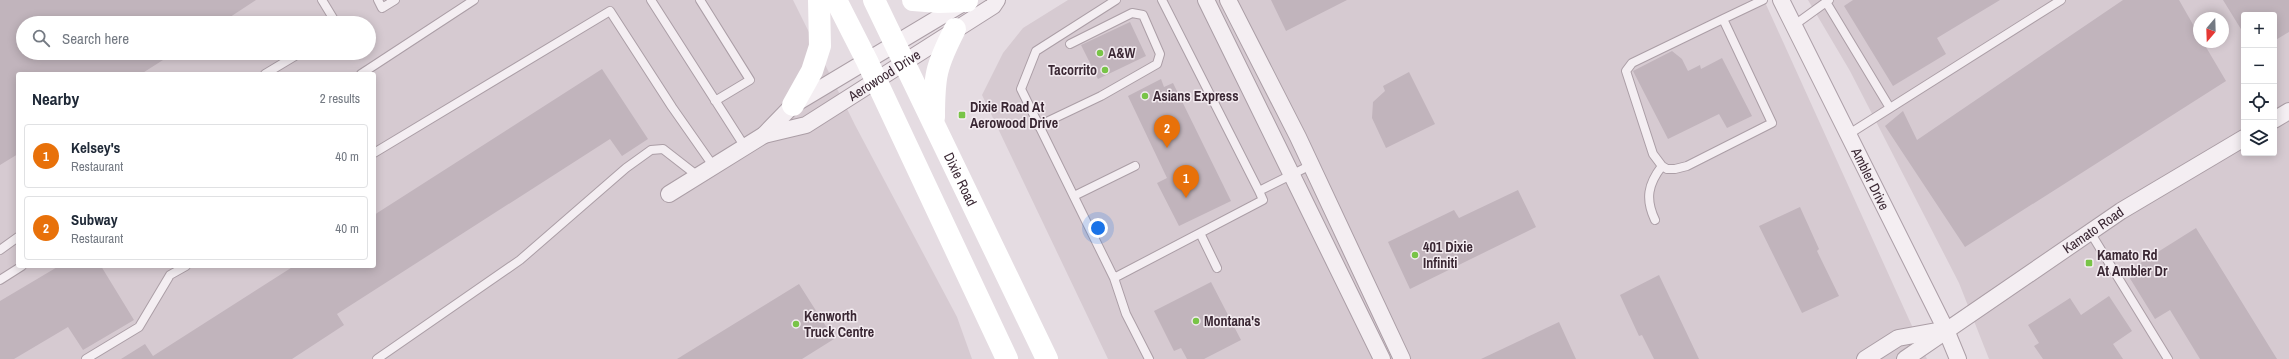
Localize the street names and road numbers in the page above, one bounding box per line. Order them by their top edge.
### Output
street label: Aerowood Drive [844,45,924,105]
street label: Ambler Drive [1847,144,1893,213]
street label: Dixie Road [940,149,981,209]
street label: Kamato Road [2059,203,2127,257]

